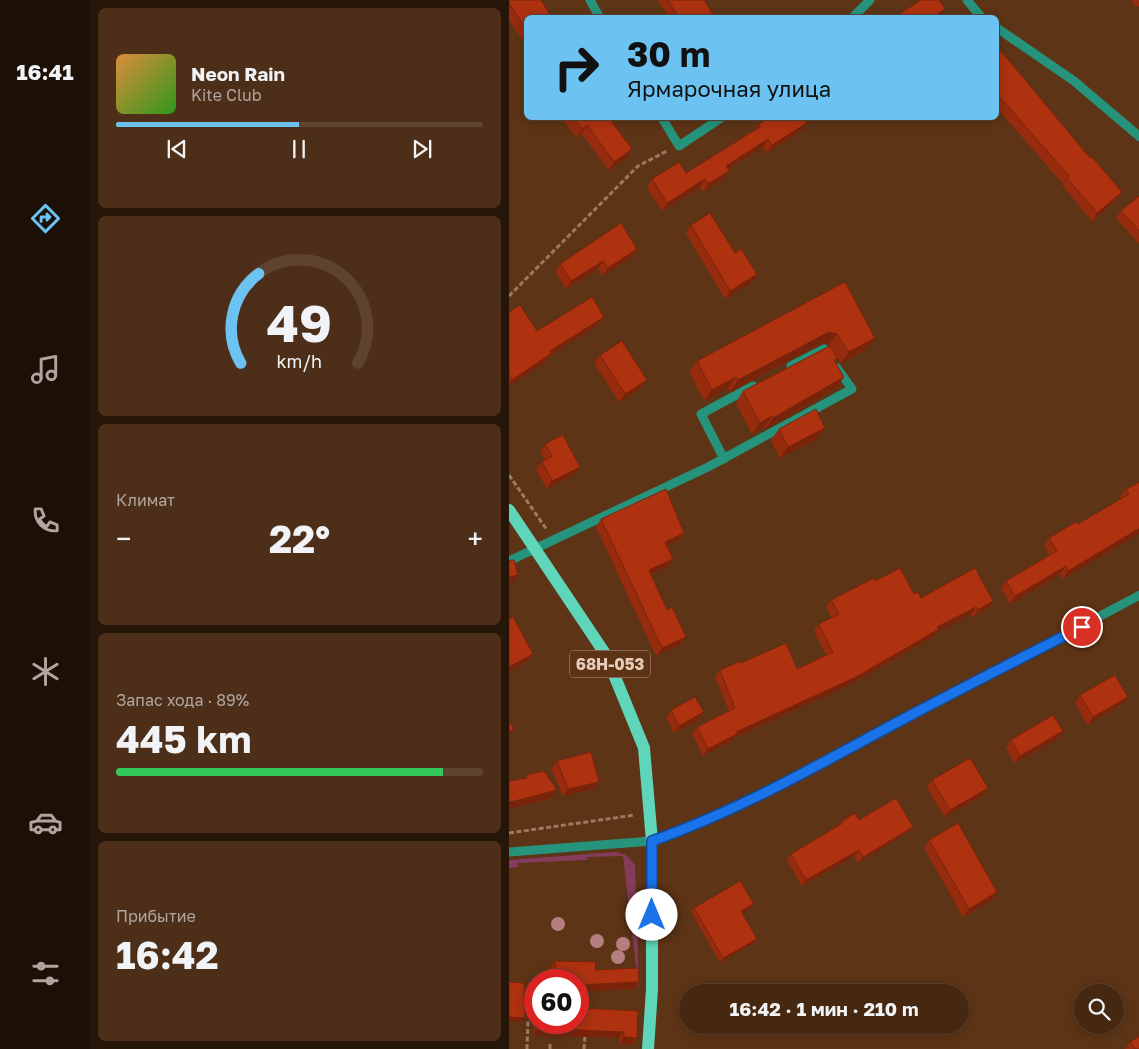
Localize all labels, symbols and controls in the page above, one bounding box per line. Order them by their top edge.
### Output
text: 30 m [627,33,710,75]
icon: right [544,35,609,100]
text: 16:41 [16,58,74,85]
text: Neon Rain [191,62,285,85]
text: Ярмарочная улица [627,75,831,102]
text: Kite Club [191,85,262,105]
icon: previous [163,135,191,163]
icon: pause [285,135,313,163]
icon: next [408,135,436,163]
icon: directions [28,201,63,236]
text: 49 [267,291,332,353]
text: km/h [277,350,322,372]
icon: music [28,352,63,387]
text: Климат [116,490,175,510]
icon: phone [28,503,63,538]
text: 22° [269,516,330,561]
text: − [116,522,131,555]
text: + [468,522,483,555]
pin [1061,606,1103,648]
icon: arrive [1068,613,1096,641]
road number: 68Н-053 [570,651,650,678]
icon: climate [28,654,63,689]
text: Запас хода · 89% [116,690,249,710]
text: 445 km [116,716,251,761]
icon: car [28,805,63,840]
position arrow [625,888,677,940]
text: Прибытие [116,906,196,926]
text: 16:42 [116,932,219,977]
icon: filters [28,956,63,991]
speed limit sign: 60 [524,969,589,1034]
map controls [1074,984,1124,1034]
button: search [1074,984,1124,1034]
text: 16:42 · 1 мин · 210 m [729,997,919,1020]

